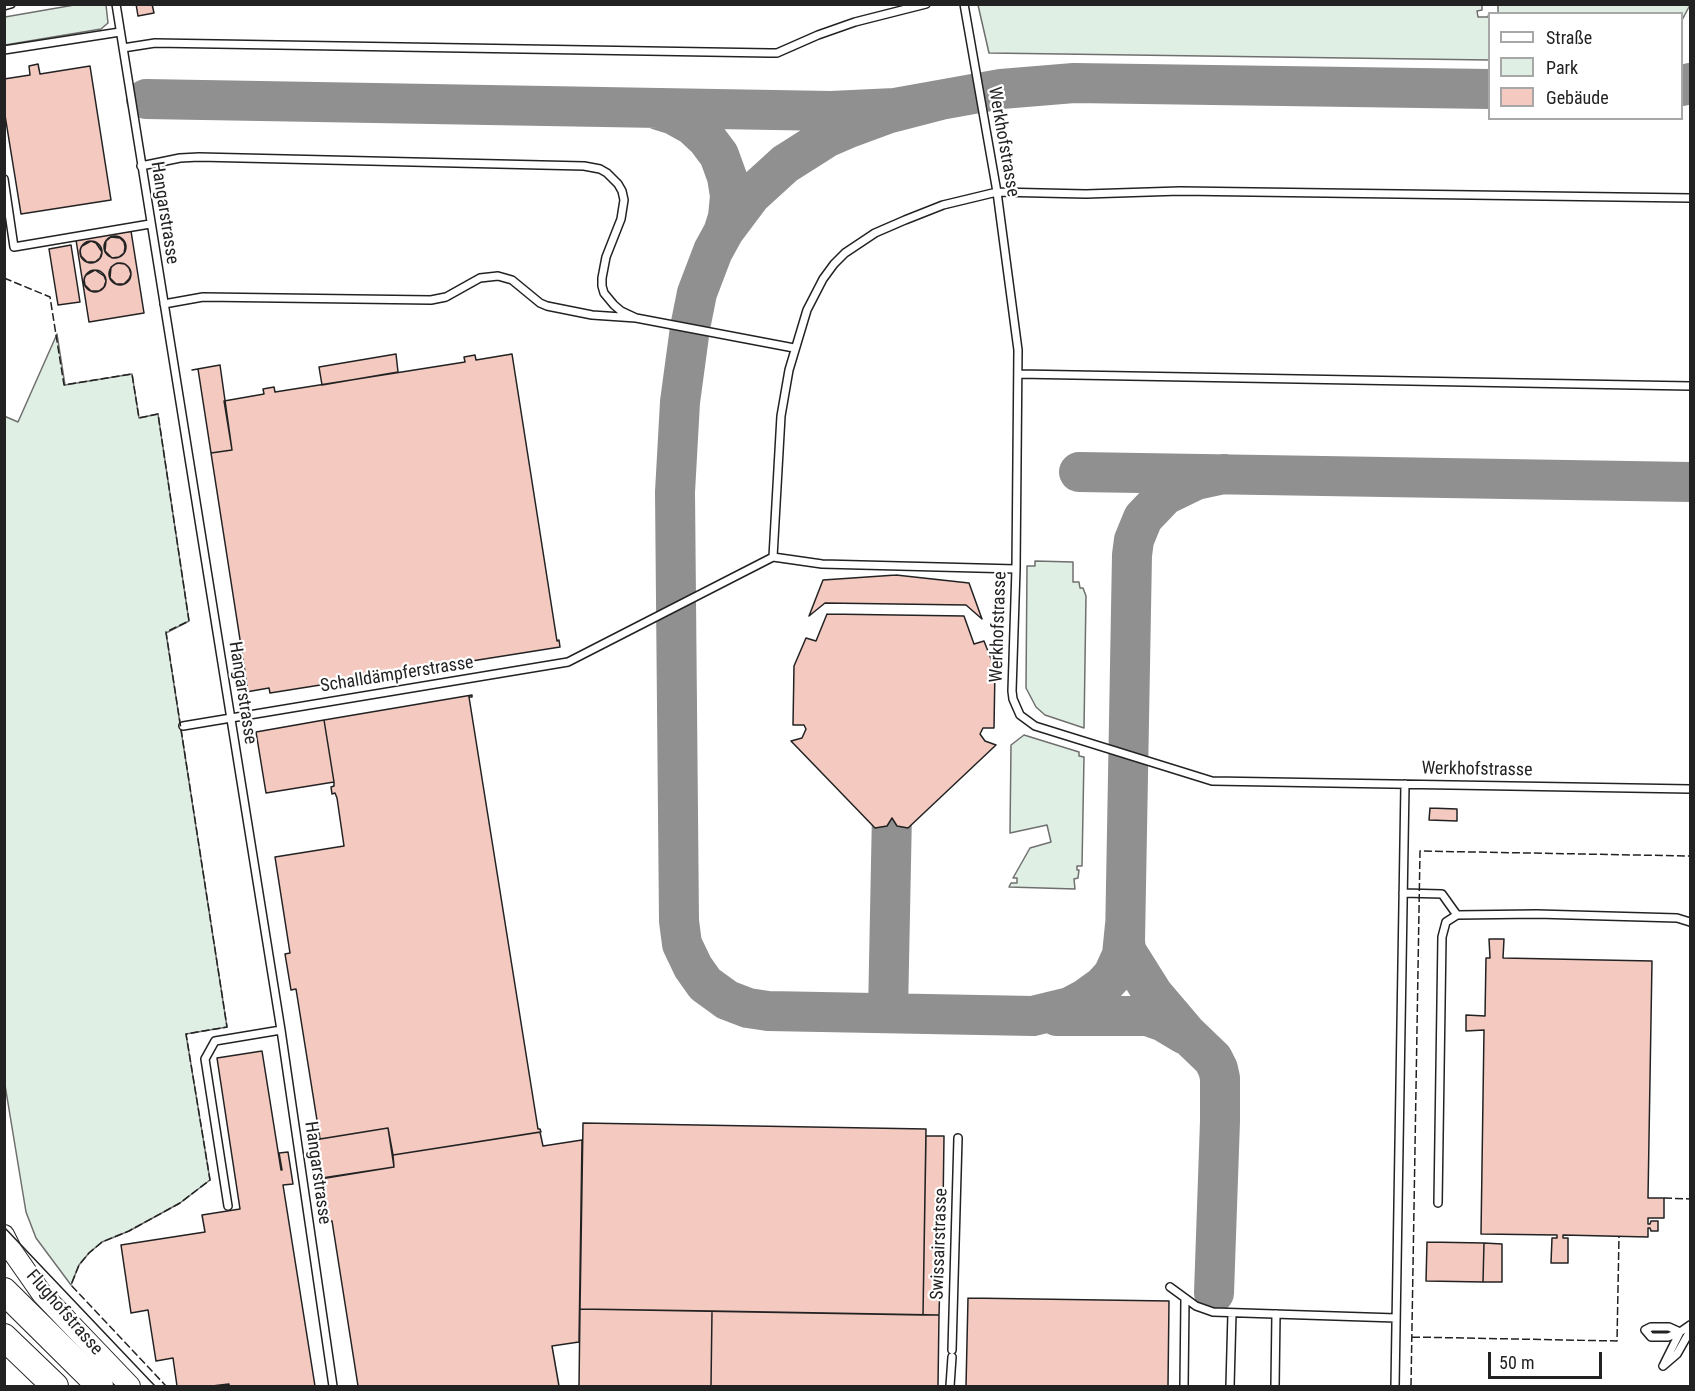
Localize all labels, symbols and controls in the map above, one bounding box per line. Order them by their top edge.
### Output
legend [1488,12,1683,120]
text: Straße [1546,27,1592,48]
text: Park [1546,57,1578,78]
street label: Werkhofstrasse [983,85,1023,199]
text: Gebäude [1546,87,1609,108]
street label: Hangarstrasse [145,160,183,266]
street label: Werkhofstrasse [986,571,1012,683]
street label: Hangarstrasse [223,640,261,746]
street label: Schalldämpferstrasse [319,652,475,698]
street label: Werkhofstrasse [1421,758,1533,782]
street label: Hangarstrasse [299,1120,335,1226]
street label: Swissairstrasse [927,1188,953,1300]
street label: Flughofstrasse [21,1266,107,1360]
scale bar [1491,1340,1605,1378]
text: 50 m [1499,1352,1534,1373]

